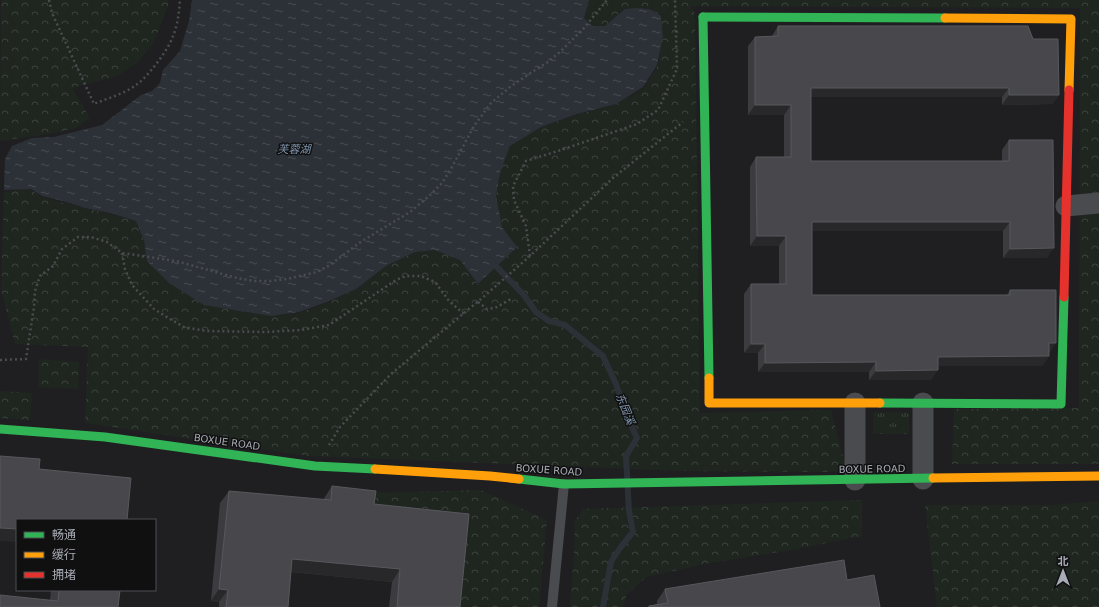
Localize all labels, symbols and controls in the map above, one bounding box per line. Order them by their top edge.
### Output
water label: 芙蓉湖 [278,143,312,156]
water label: 东园溪 [613,391,638,428]
street label: BOXUE ROAD [193,432,261,452]
street label: BOXUE ROAD [515,462,583,478]
street label: BOXUE ROAD [839,463,906,475]
legend [16,519,156,591]
text: 畅通 [52,528,76,542]
text: 缓行 [52,548,76,562]
north arrow [1043,551,1083,591]
text: 北 [1058,555,1069,568]
text: 拥堵 [52,568,76,582]

